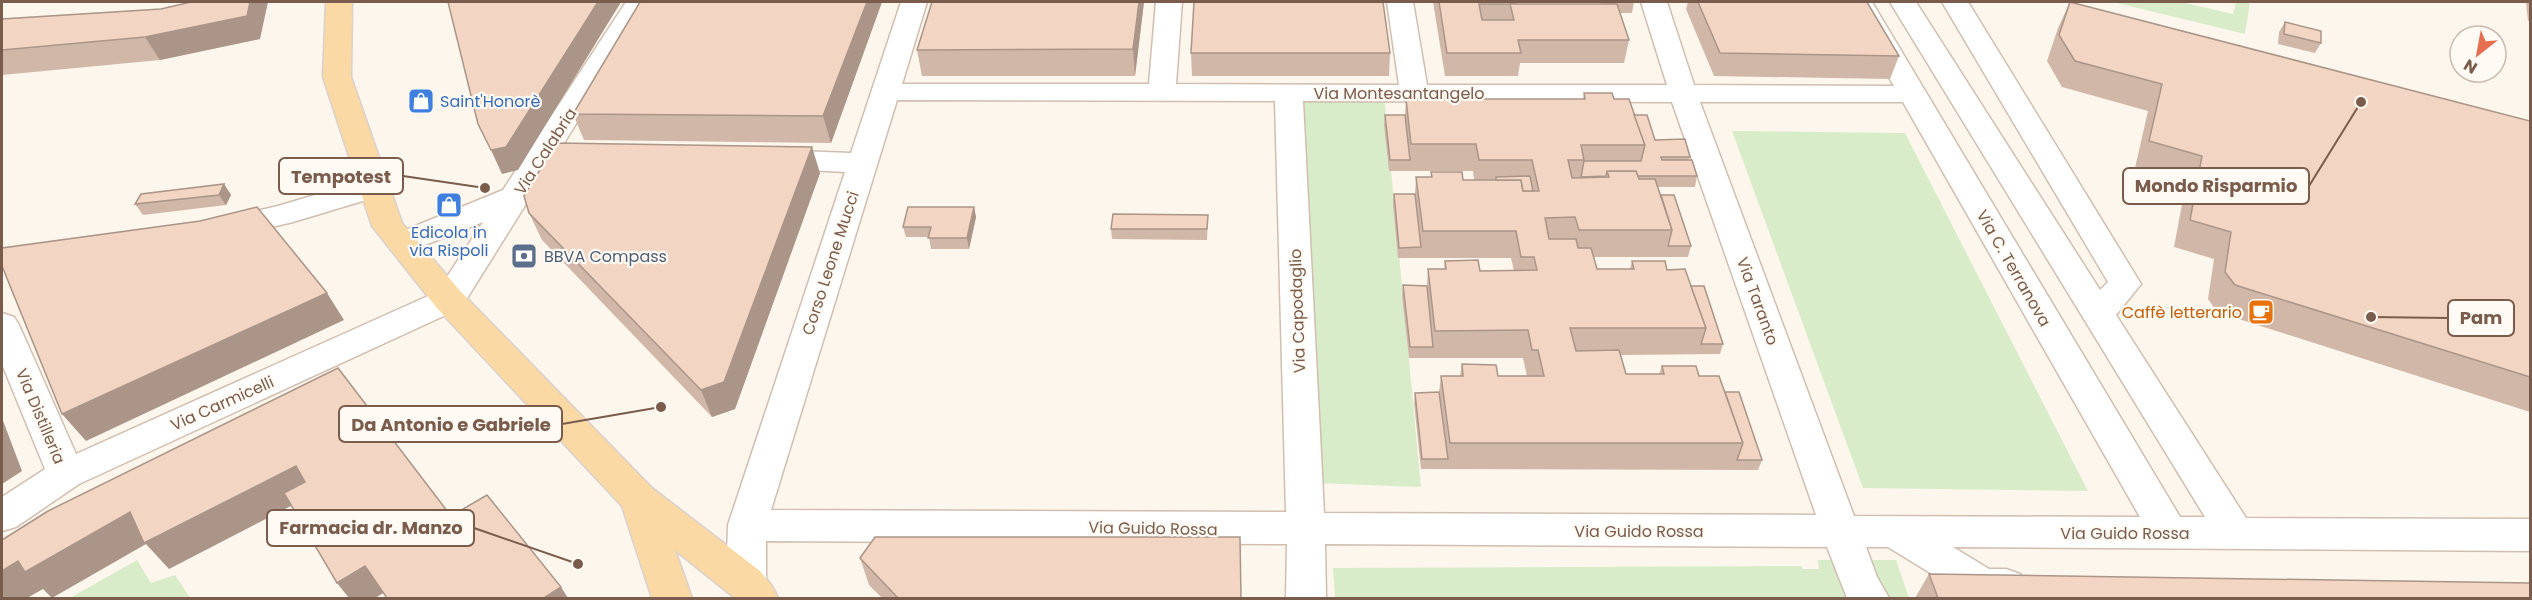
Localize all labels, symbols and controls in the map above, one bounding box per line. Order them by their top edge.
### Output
north arrow [2448,24,2508,84]
text: N [2459,53,2482,79]
street label: Via Montesantangelo [1313,82,1485,105]
shop icon: Saint'Honorè [406,86,436,116]
place label: Saint'Honorè [440,90,541,113]
street label: Via Calabria [509,103,582,199]
callout: Tempotest [279,158,403,194]
text: Tempotest [291,164,391,189]
callout: Mondo Risparmio [2123,168,2309,204]
text: Mondo Risparmio [2135,173,2297,198]
street label: Corso Leone Mucci [796,188,865,338]
shop icon: Edicola in via Rispoli [434,190,464,220]
street label: Via C. Terranova [1971,206,2056,331]
place label: Edicola in via Rispoli [410,221,488,262]
bank icon: BBVA Compass [509,241,539,271]
place label: BBVA Compass [544,245,667,268]
street label: Via Capodaglio [1284,248,1311,374]
street label: Via Taranto [1731,254,1784,349]
cafe icon: Caffè letterario [2246,297,2276,327]
callout: Pam [2448,300,2514,336]
place label: Caffè letterario [2122,301,2242,324]
text: Pam [2460,305,2502,330]
street label: Via Distilleria [10,365,71,468]
street label: Via Carmicelli [167,370,278,437]
callout: Da Antonio e Gabriele [339,406,562,442]
text: Da Antonio e Gabriele [351,412,551,437]
callout: Farmacia dr. Manzo [267,510,474,546]
text: Farmacia dr. Manzo [279,515,463,540]
street label: Via Guido Rossa [1088,516,1218,541]
street label: Via Guido Rossa [1574,520,1704,543]
street label: Via Guido Rossa [2060,522,2190,545]

